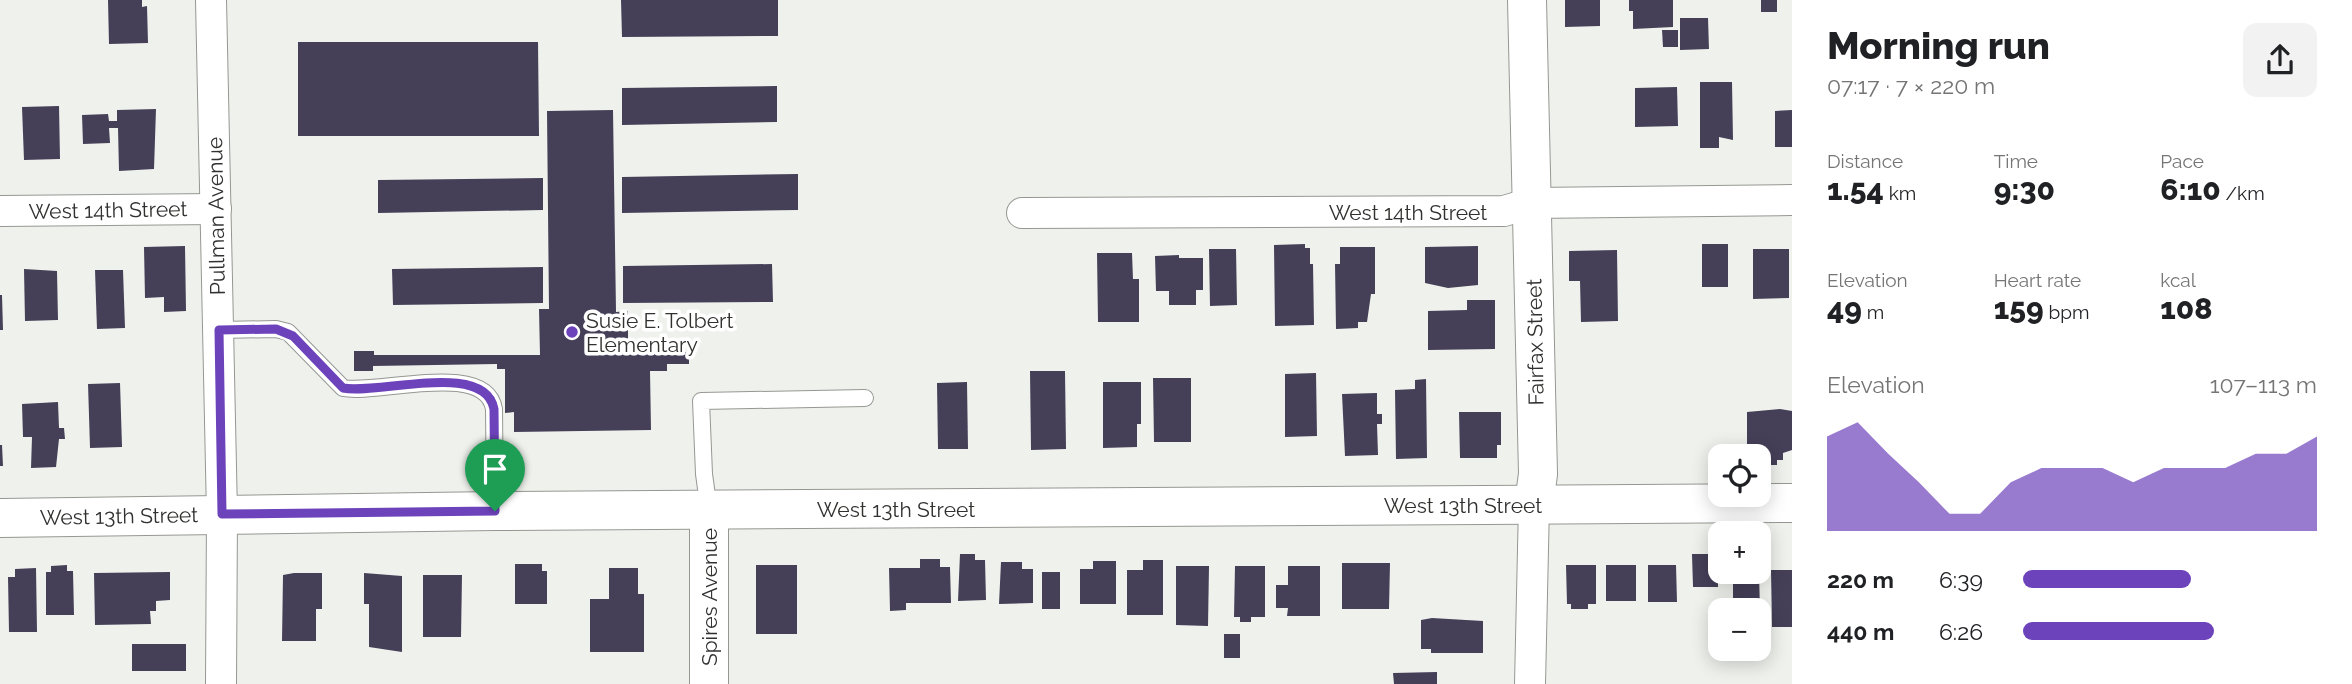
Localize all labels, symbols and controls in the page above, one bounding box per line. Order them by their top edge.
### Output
text: Morning run [1827,23,2050,68]
button: share [2243,23,2317,97]
text: 07:17 · 7 × 220 m [1827,72,1995,99]
street label: Pullman Avenue [202,137,230,295]
text: Distance [1827,150,1903,172]
text: Time [1994,150,2038,172]
text: Pace [2160,150,2204,172]
text: 1.54 [1827,172,1884,207]
text: 9:30 [1994,172,2055,207]
text: 6:10 [2160,172,2221,207]
text: km [1884,182,1916,204]
text: /km [2221,182,2265,204]
street label: West 14th Street [28,196,188,224]
street label: West 14th Street [1329,200,1487,225]
text: Elevation [1827,269,1908,291]
text: Heart rate [1994,269,2081,291]
text: kcal [2160,269,2196,291]
street label: Fairfax Street [1521,278,1549,406]
text: 49 [1827,291,1862,326]
text: 159 [1994,291,2044,326]
text: 108 [2160,291,2213,326]
text: m [1862,301,1884,323]
text: bpm [2044,301,2089,323]
place label: Susie E. Tolbert Elementary [586,308,733,357]
marker: Susie E. Tolbert Elementary [564,324,580,340]
text: Elevation [1827,371,1925,398]
text: 107–113 m [2210,371,2317,398]
pin [465,439,525,511]
map controls [1708,444,1771,661]
button: locate [1708,444,1771,507]
icon: arrive [476,450,514,488]
street label: West 13th Street [1384,493,1542,518]
street label: West 13th Street [817,497,975,522]
street label: West 13th Street [40,502,198,530]
button: + [1708,521,1771,584]
street label: Spires Avenue [697,528,722,666]
text: 220 m [1827,566,1894,593]
text: 6:39 [1939,566,1983,593]
button: − [1708,598,1771,661]
text: 440 m [1827,618,1894,645]
text: 6:26 [1939,618,1983,645]

